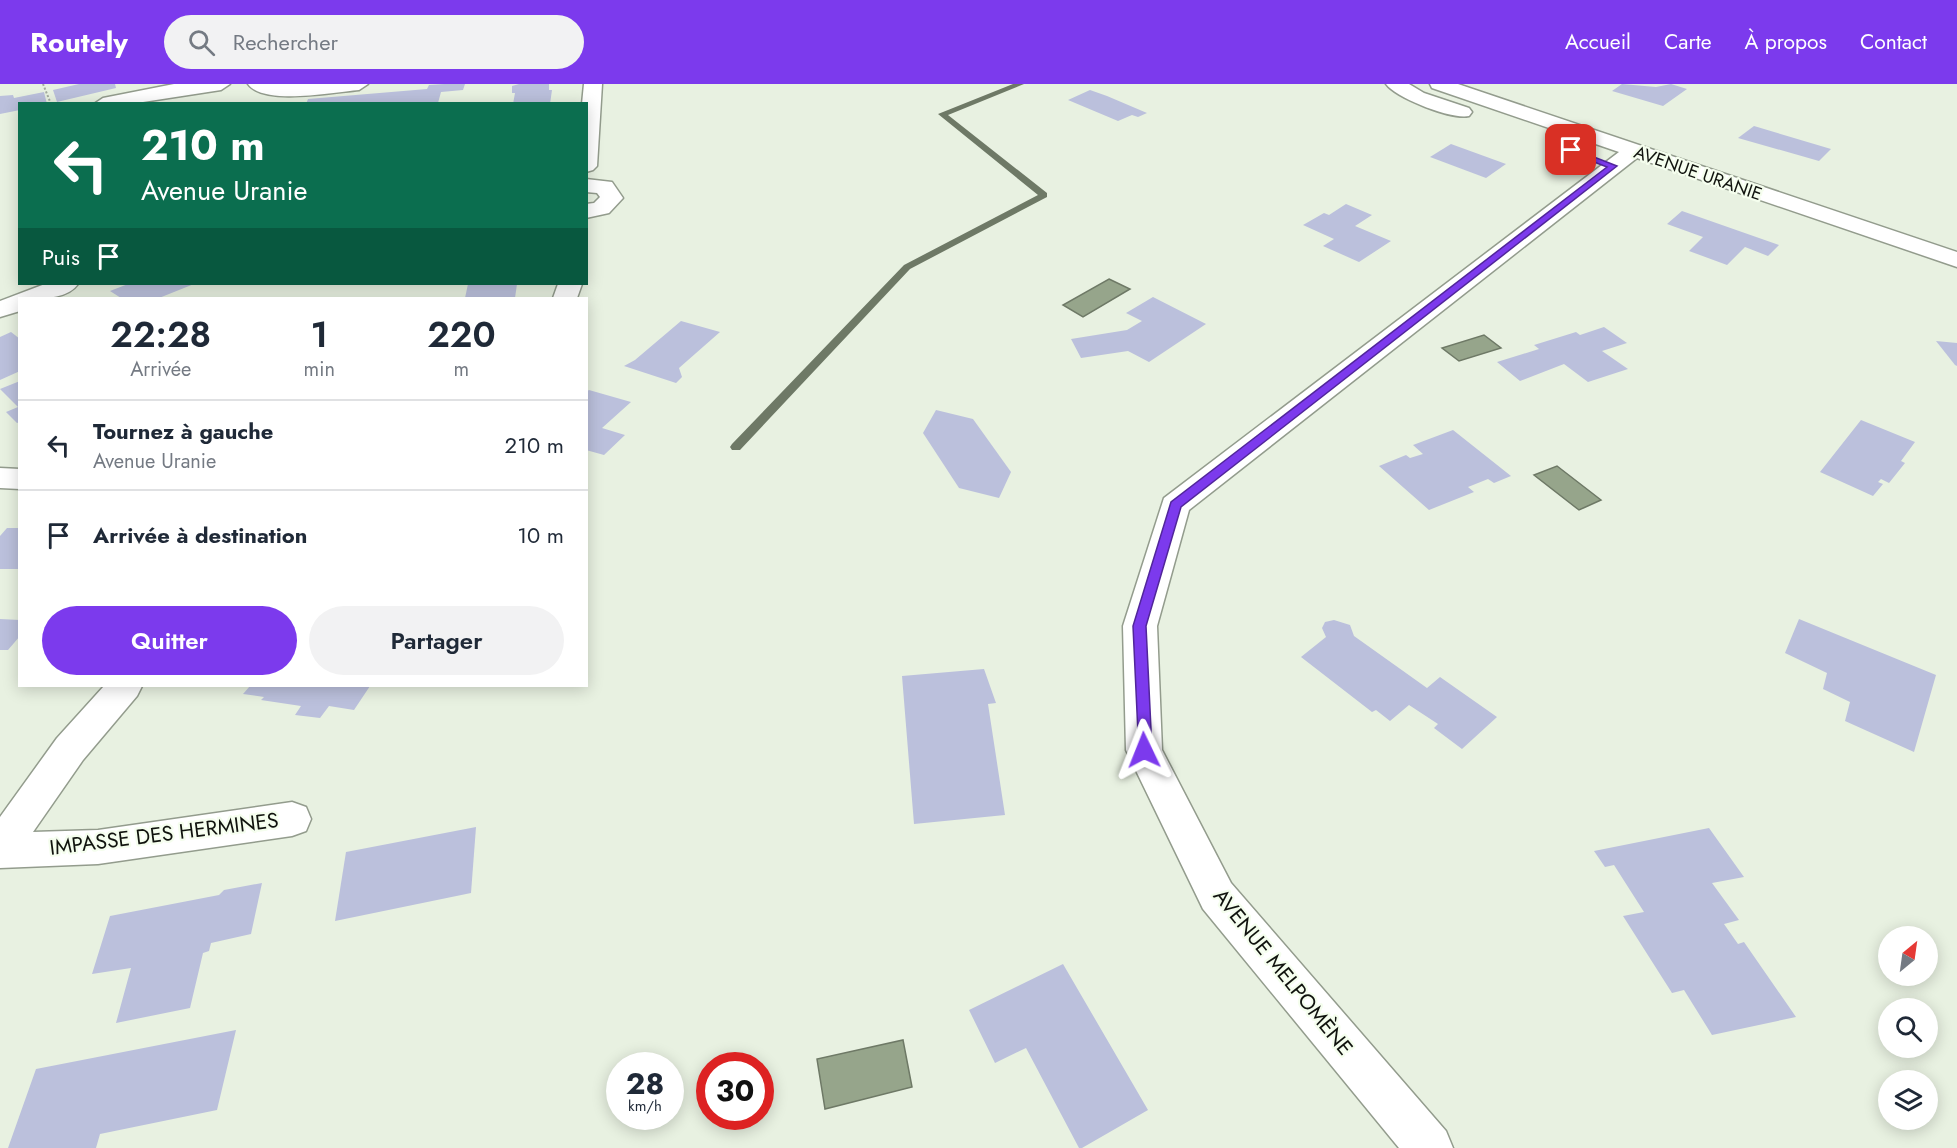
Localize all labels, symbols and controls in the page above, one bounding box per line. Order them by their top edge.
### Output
search box [164,15,584,69]
text: Routely [30,22,128,63]
icon: search [185,26,218,59]
text: Rechercher [233,26,338,58]
text: Accueil [1565,27,1631,57]
text: Carte [1664,27,1712,57]
text: À propos [1745,27,1827,57]
text: Contact [1860,27,1927,57]
text: 210 m [141,115,265,176]
pin [1545,124,1596,175]
icon: left [42,126,120,204]
icon: arrive [1554,133,1587,166]
street label: AVENUE URANIE [1630,139,1766,207]
text: Avenue Uranie [141,171,307,210]
icon: arrive [92,240,125,273]
text: Puis [42,241,80,273]
text: 22:28 [110,308,211,360]
text: 1 [310,308,328,360]
text: 220 [427,308,496,360]
text: Arrivée [130,355,191,384]
text: min [304,355,335,384]
text: m [454,355,469,384]
text: Tournez à gauche [93,415,273,447]
icon: left [42,429,75,462]
text: 210 m [505,429,564,461]
text: Avenue Uranie [93,447,216,476]
icon: arrive [42,519,75,552]
text: Arrivée à destination [93,519,307,551]
text: 10 m [517,519,564,551]
button: Quitter [42,606,297,675]
button: Partager [309,606,564,675]
position arrow [1112,718,1176,782]
street label: IMPASSE DES HERMINES [48,805,280,863]
street label: AVENUE MELPOMÈNE [1206,882,1360,1062]
north arrow [1878,926,1938,986]
map controls [1878,926,1938,1130]
button: search [1878,998,1938,1058]
speed limit sign: 30 [696,1052,774,1130]
text: 28 [626,1062,664,1105]
button: layers [1878,1070,1938,1130]
text: km/h [628,1095,662,1117]

